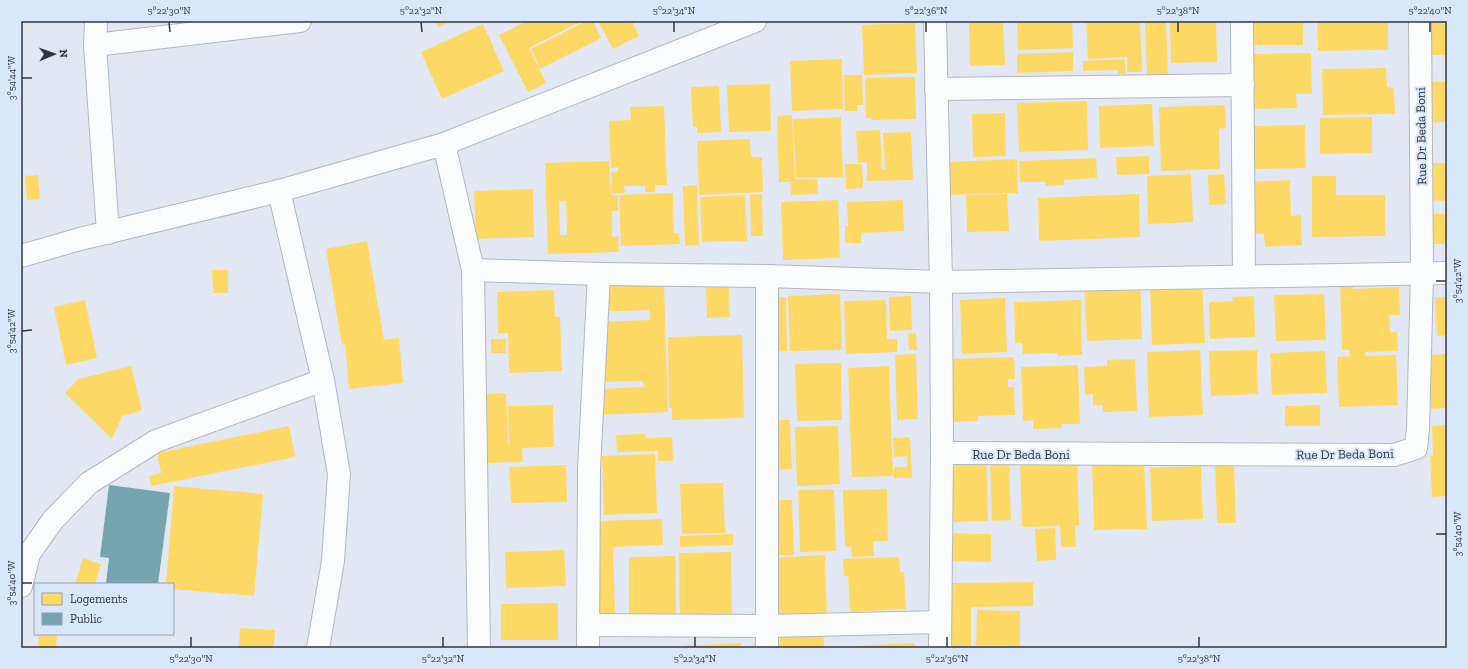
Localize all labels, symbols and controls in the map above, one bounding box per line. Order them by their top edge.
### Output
text: 5°22'30"N [147,5,191,17]
text: 5°22'32"N [400,5,443,17]
text: 5°22'34"N [653,5,696,17]
text: 5°22'36"N [905,5,948,17]
text: 5°22'38"N [1157,5,1200,17]
text: 5°22'40"N [1408,5,1452,17]
north arrow [34,34,74,74]
text: N [57,49,70,59]
text: 3°54'44"W [6,55,18,100]
street label: Rue Dr Beda Boni [1413,87,1429,185]
text: 3°54'42"W [1452,258,1464,303]
text: 3°54'42"W [6,308,18,353]
street label: Rue Dr Beda Boni [1296,446,1394,462]
street label: Rue Dr Beda Boni [972,447,1070,462]
text: 3°54'40"W [1452,511,1464,556]
text: 3°54'40"W [6,560,18,605]
legend [34,583,174,635]
text: Logements [70,592,128,606]
text: Public [70,612,103,626]
text: 5°22'30"N [169,653,213,665]
text: 5°22'32"N [422,653,465,665]
text: 5°22'34"N [674,653,717,665]
text: 5°22'36"N [926,653,969,665]
text: 5°22'38"N [1178,653,1221,665]

